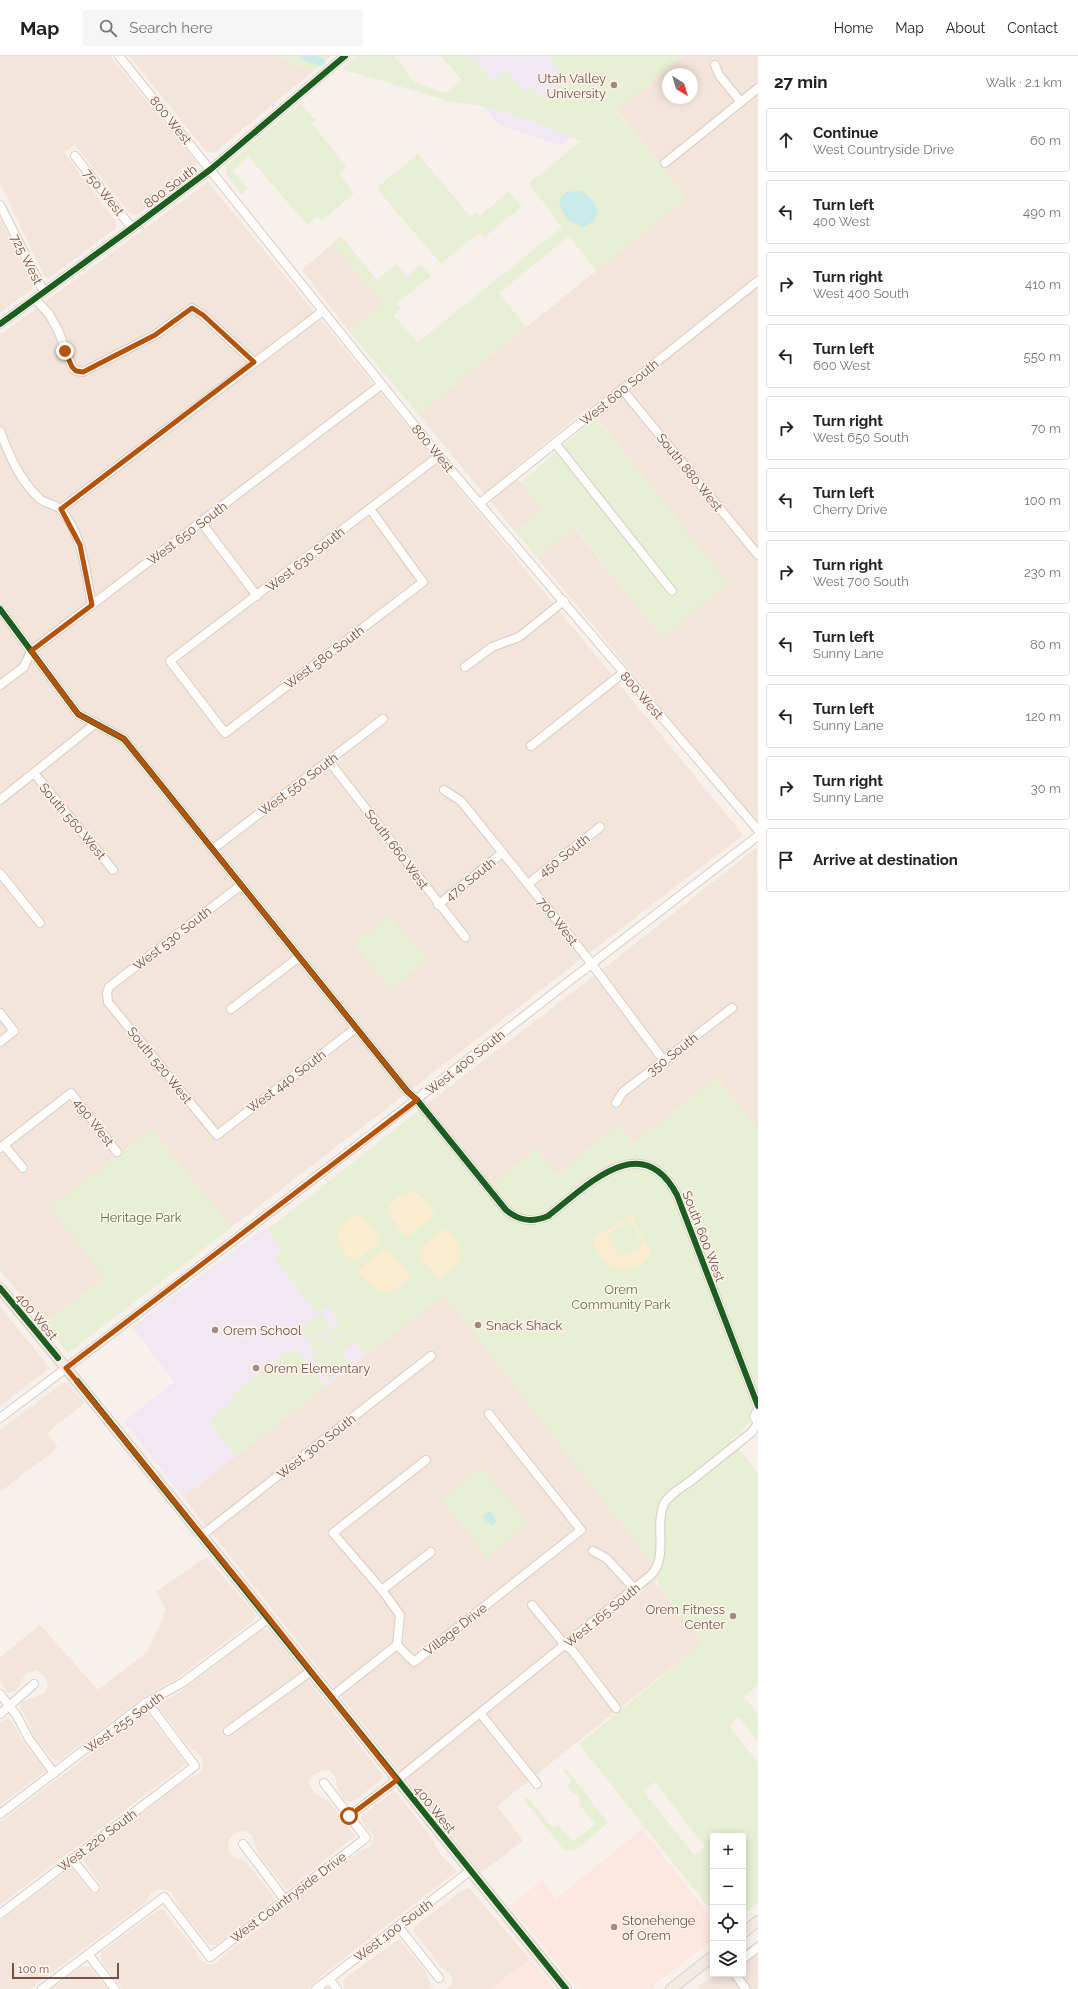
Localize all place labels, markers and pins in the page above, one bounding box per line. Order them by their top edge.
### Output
place label: Utah Valley University [538,71,606,101]
marker: Utah Valley University [609,80,619,90]
place label: Snack Shack [486,1318,563,1333]
marker: Snack Shack [473,1320,483,1330]
place label: Orem School [223,1323,302,1338]
marker: Orem School [210,1325,220,1335]
place label: Orem Elementary [264,1361,370,1376]
marker: Orem Elementary [251,1363,261,1373]
place label: Orem Fitness Center [645,1602,725,1632]
marker: Orem Fitness Center [728,1611,738,1621]
place label: Stonehenge of Orem [622,1913,696,1943]
marker: Stonehenge of Orem [609,1922,619,1932]

